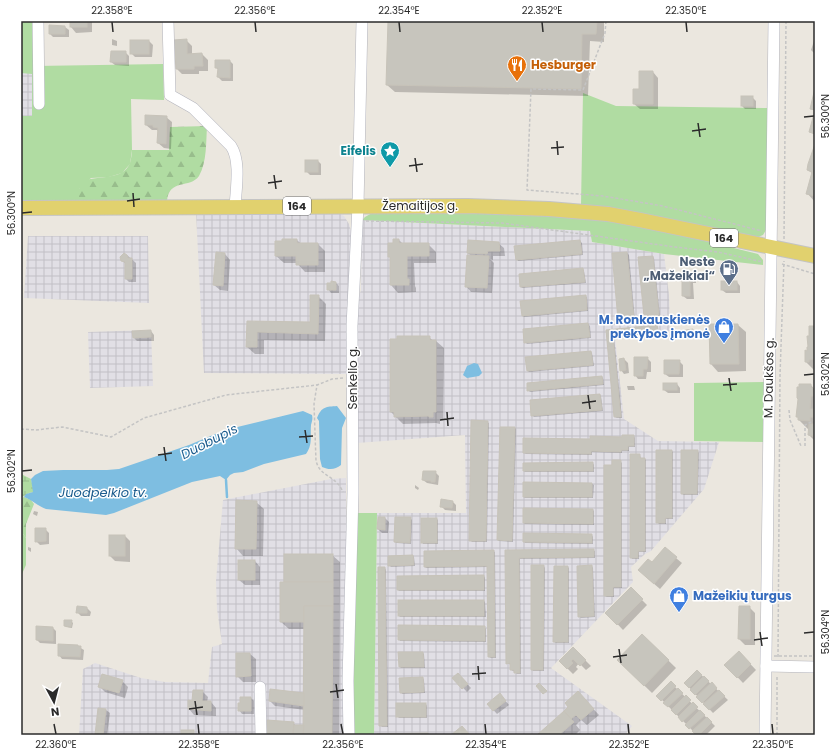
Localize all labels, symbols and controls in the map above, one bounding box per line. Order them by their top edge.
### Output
text: 22.358°E [91,3,133,18]
text: 22.356°E [234,3,276,18]
text: 22.354°E [378,3,420,18]
text: 22.352°E [522,3,562,18]
text: 22.350°E [665,3,707,18]
restaurant icon: Hesburger [506,54,528,82]
place label: Hesburger [531,56,596,73]
text: 56.300°N [818,94,833,138]
place icon: Eifelis [379,140,401,168]
place label: Eifelis [340,142,376,159]
text: 56.300°N [4,191,19,235]
road number: 164 [283,197,311,215]
street label: Žemaitijos g. [382,197,458,214]
road number: 164 [710,229,738,247]
place label: Neste „Mažeikiai“ [644,253,716,284]
fuel station icon: Neste „Mažeikiai“ [718,258,740,286]
place label: M. Ronkauskienės prekybos įmonė [599,311,711,342]
shop icon: M. Ronkauskienės prekybos įmonė [713,316,735,344]
street label: M. Daukšos g. [759,338,778,418]
street label: Senkelio g. [344,346,361,410]
text: 56.302°N [818,352,833,396]
water label: Duobupis [177,419,241,464]
text: 56.302°N [4,449,19,493]
water label: Juodpelkio tv. [58,483,148,502]
shop icon: Mažeikių turgus [668,585,690,613]
place label: Mažeikių turgus [693,587,792,604]
text: 56.304°N [818,610,833,654]
north arrow [34,682,74,722]
text: N [50,703,60,720]
text: 22.360°E [35,737,77,752]
text: 22.358°E [178,737,220,752]
text: 22.356°E [322,737,364,752]
text: 22.354°E [465,737,507,752]
text: 22.352°E [609,737,649,752]
text: 22.350°E [752,737,794,752]

